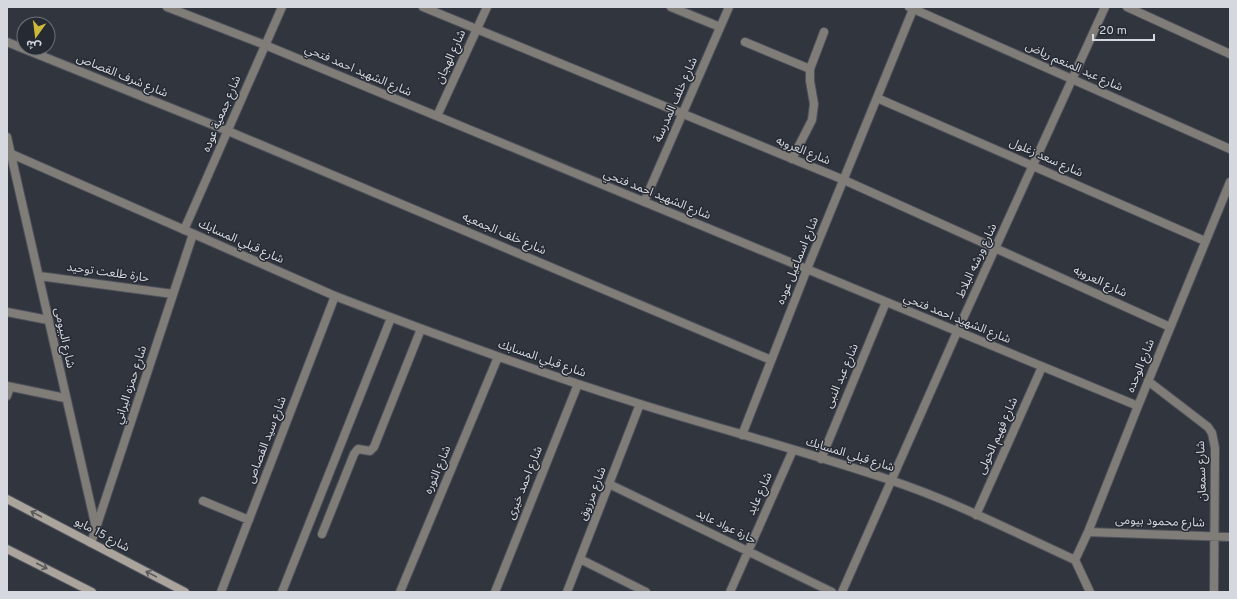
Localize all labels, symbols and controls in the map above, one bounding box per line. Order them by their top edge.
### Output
north arrow [16,16,56,56]
scale bar [1093,16,1154,42]
text: 20 m [1099,23,1127,39]
street label: شارع الهجان [432,27,470,87]
text: ش [25,36,43,53]
street label: شارع عبد المنعم رياض [1023,38,1125,96]
street label: شارع الشهيد احمد فتحي [302,41,414,101]
street label: شارع شرف القصاص [74,50,170,102]
street label: شارع خلف المدرسة [650,55,702,145]
street label: شارع جمعية عوده [199,73,245,155]
street label: شارع العروبه [773,133,833,169]
street label: شارع سعد زغلول [1007,135,1085,181]
street label: شارع الشهيد احمد فتحي [601,166,713,225]
street label: شارع خلف الجمعيه [459,209,549,259]
street label: شارع اسماعيل عوده [773,215,823,307]
street label: شارع قبلي المسابك [195,216,286,269]
street label: شارع ورشه البلاط [953,221,1001,301]
street label: حارة طلعت توحيد [66,259,150,287]
street label: شارع العروبه [1071,263,1129,301]
street label: شارع الشهيد احمد فتحي [901,290,1013,349]
street label: شارع البيومى [50,306,78,370]
street label: شارع قبلي المسابك [496,336,588,382]
street label: شارع الوحده [1123,337,1159,395]
street label: شارع عبد النبى [821,341,863,411]
street label: شارع حمزه البراني [111,344,152,427]
street label: شارع سيد القصاص [243,394,291,486]
street label: شارع فهيم الخولى [974,395,1022,477]
street label: شارع قبلي المسابك [804,434,896,477]
street label: شارع سمعان [1193,440,1211,502]
street label: شارع الثوره [421,443,455,497]
street label: شارع احمد خيرى [503,444,547,522]
street label: شارع مرزوق [575,465,611,523]
street label: شارع عايد [743,470,777,518]
street label: حارة عواد عايد [693,506,759,548]
one-way arrow [30,509,42,517]
street label: شارع محمود بيومى [1115,512,1205,532]
street label: شارع 15 مايو [72,514,132,556]
one-way arrow [35,563,47,571]
one-way arrow [145,570,157,577]

